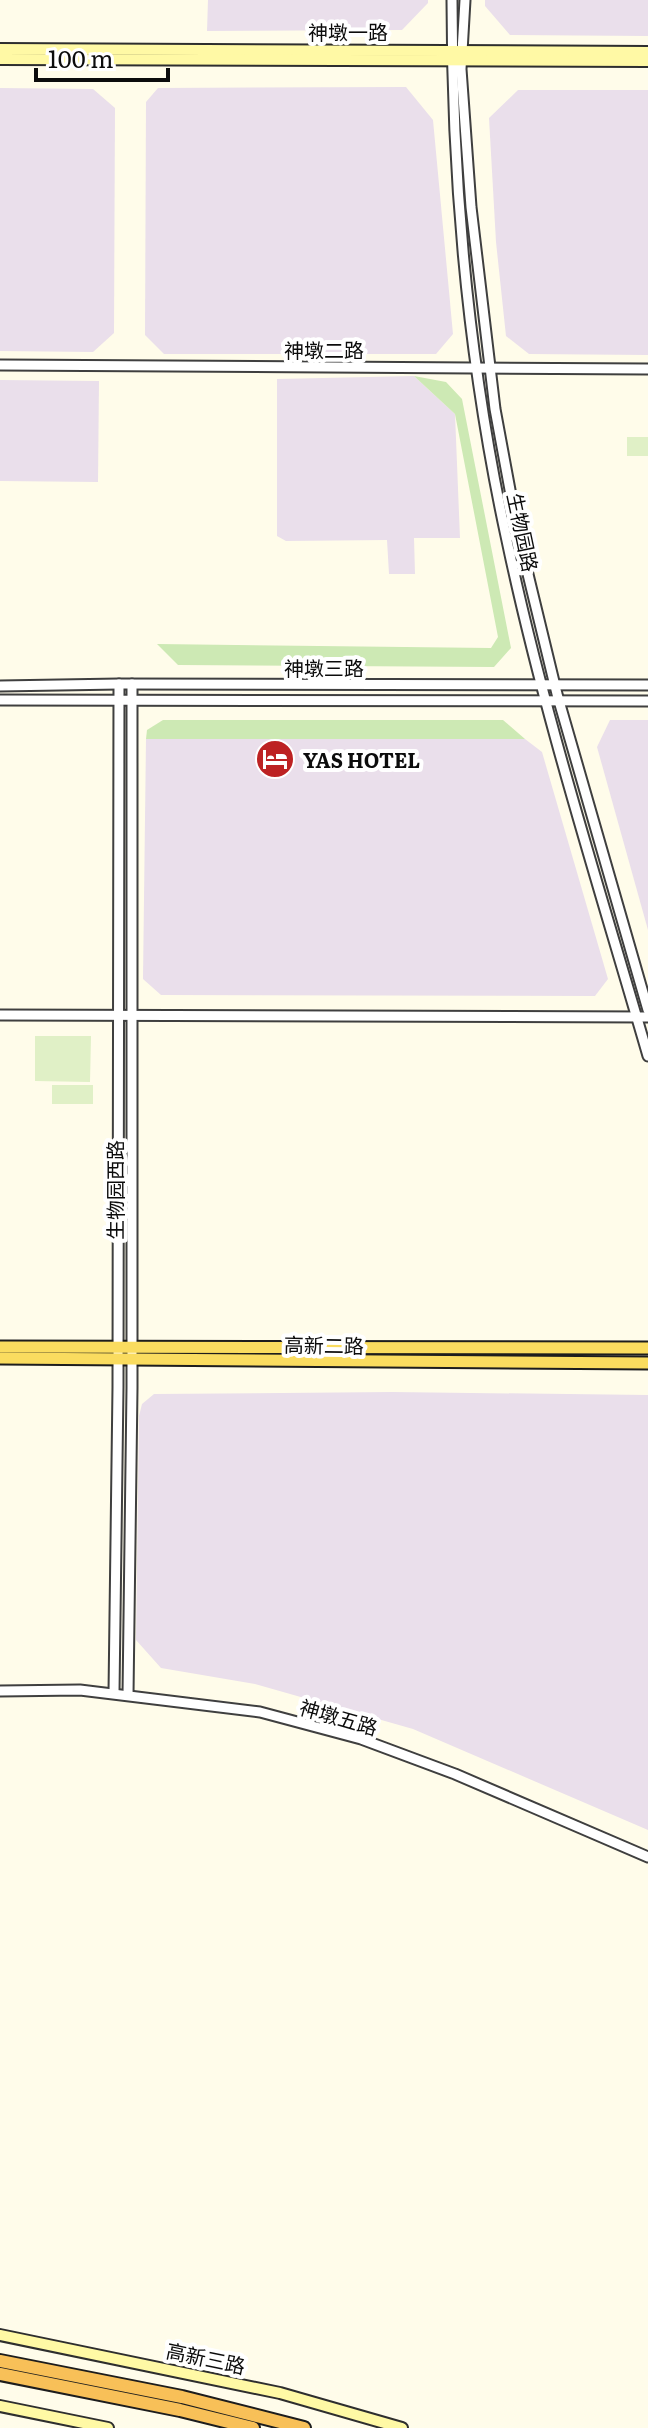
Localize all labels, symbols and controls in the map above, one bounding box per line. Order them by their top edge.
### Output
street label: 神墩一路 [308,16,388,46]
scale bar [36,32,168,82]
text: 100 m [48,40,114,75]
street label: 神墩二路 [284,334,364,364]
street label: 生物园路 [501,490,547,574]
street label: 神墩三路 [284,652,364,682]
hotel icon: YAS HOTEL [254,738,296,780]
place label: YAS HOTEL [303,744,420,774]
street label: 生物园西路 [99,1140,129,1240]
street label: 高新二路 [284,1328,364,1360]
street label: 神墩五路 [296,1691,382,1741]
street label: 高新三路 [164,2334,248,2380]

